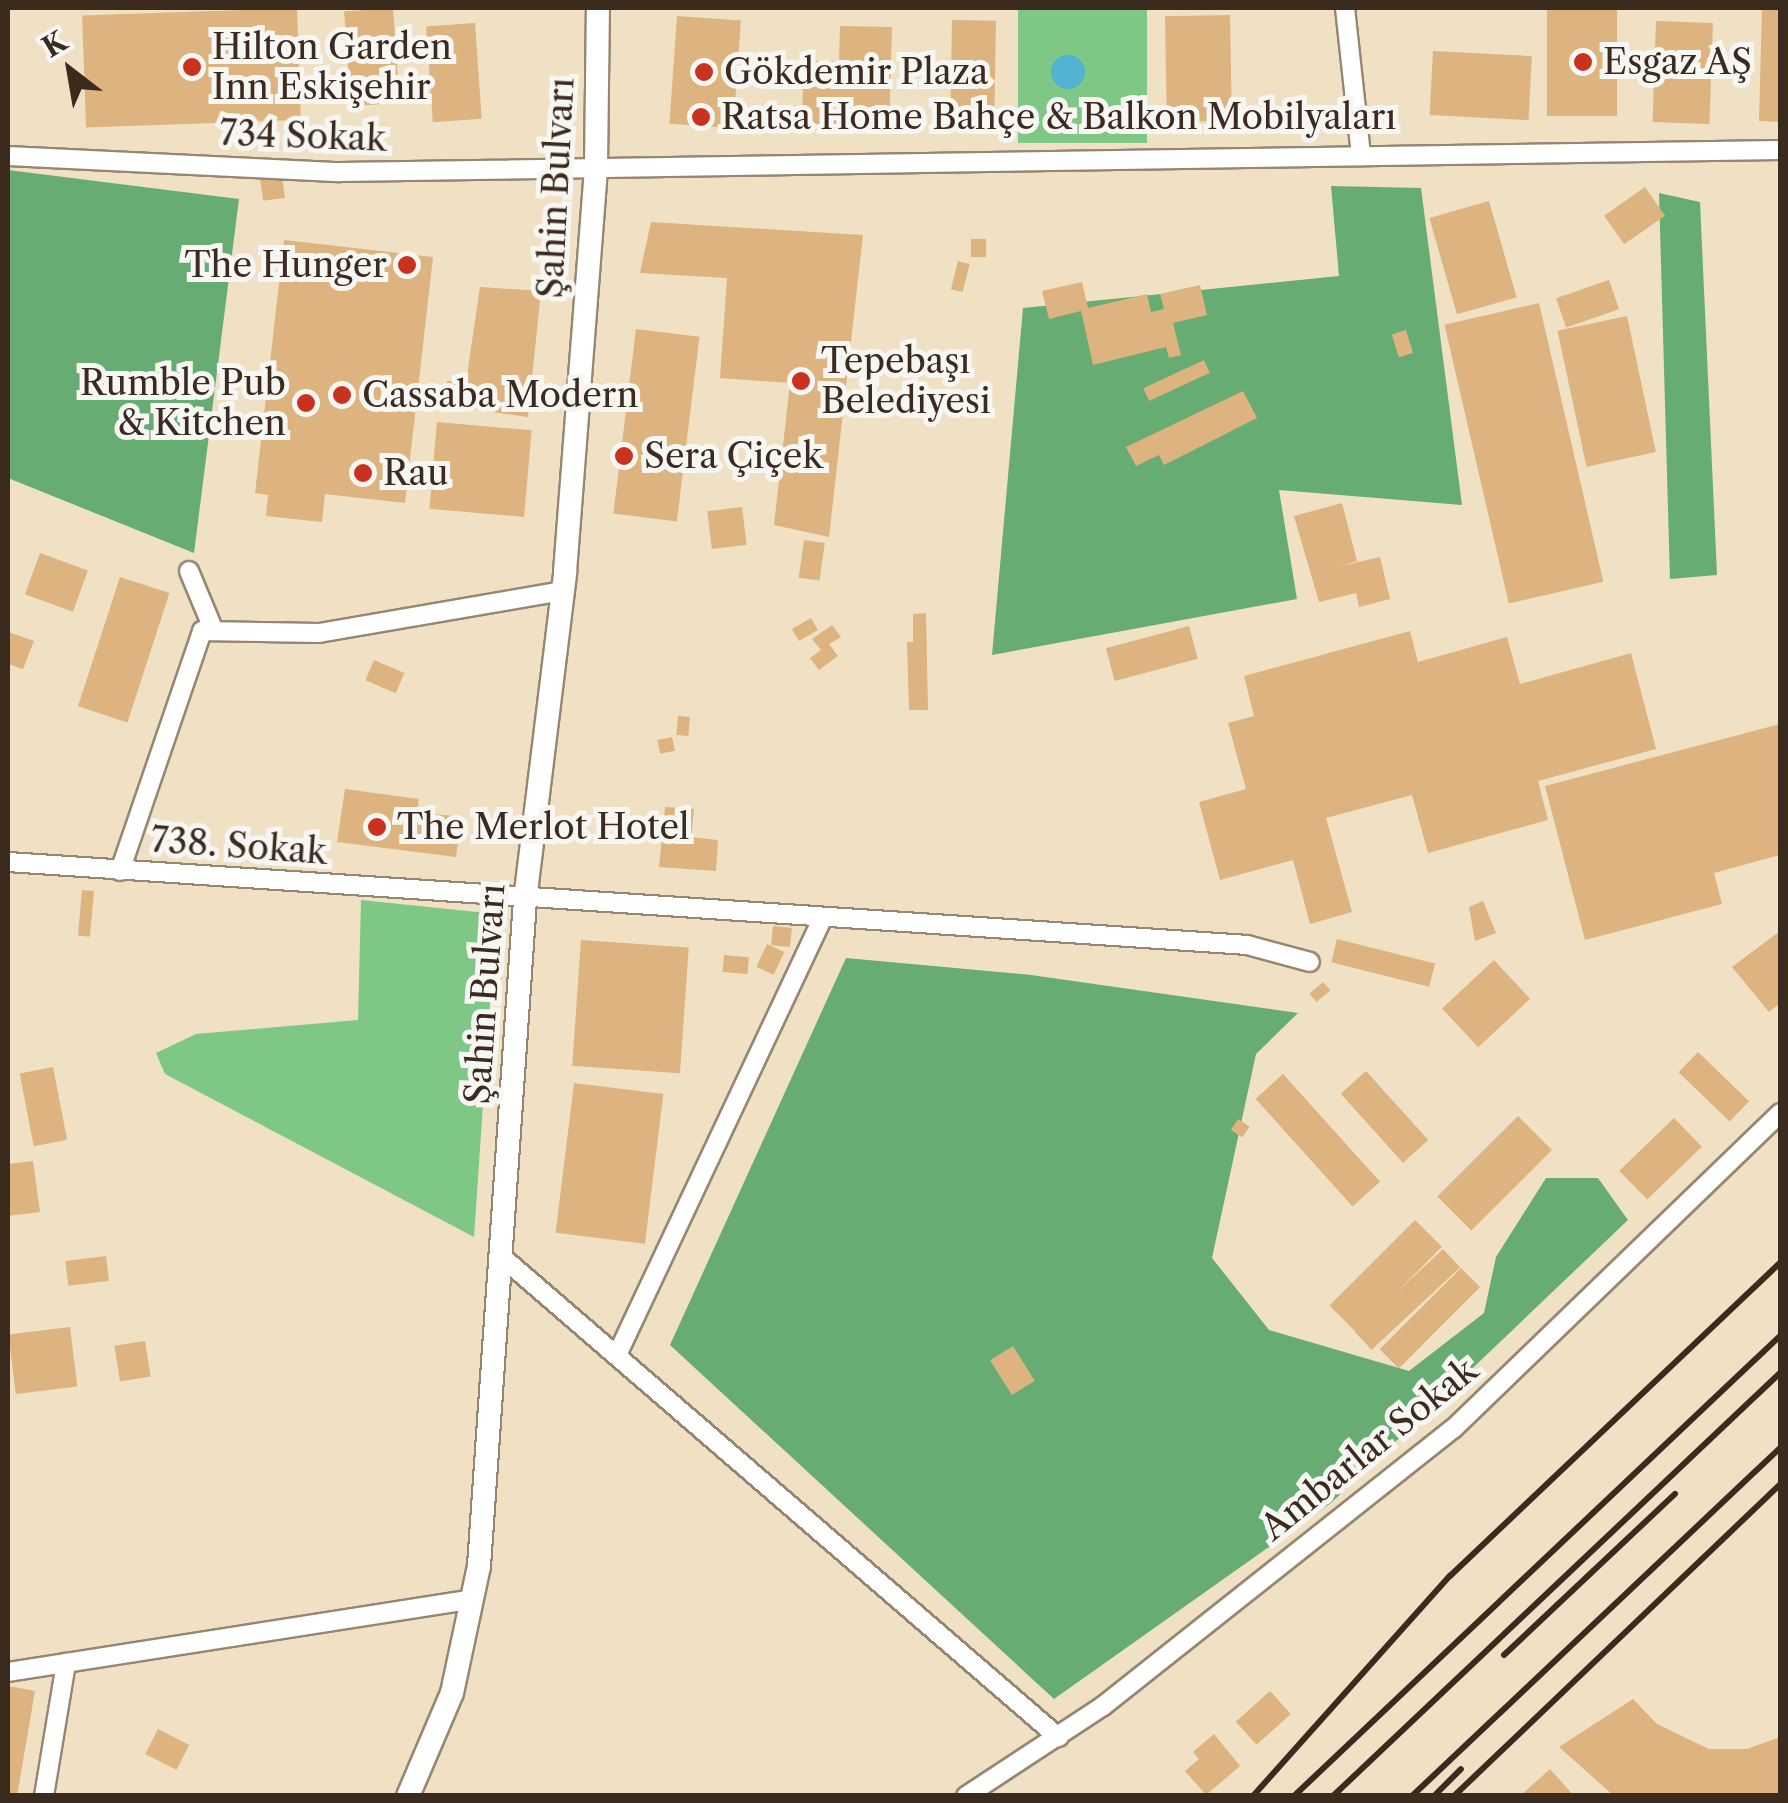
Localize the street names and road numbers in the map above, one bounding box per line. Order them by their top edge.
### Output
street label: Şahin Bulvarı [529,77,583,299]
street label: 734 Sokak [219,112,387,160]
street label: 738. Sokak [150,819,328,873]
street label: Şahin Bulvarı [456,882,514,1106]
street label: Ambarlar Sokak [1252,1349,1486,1549]

